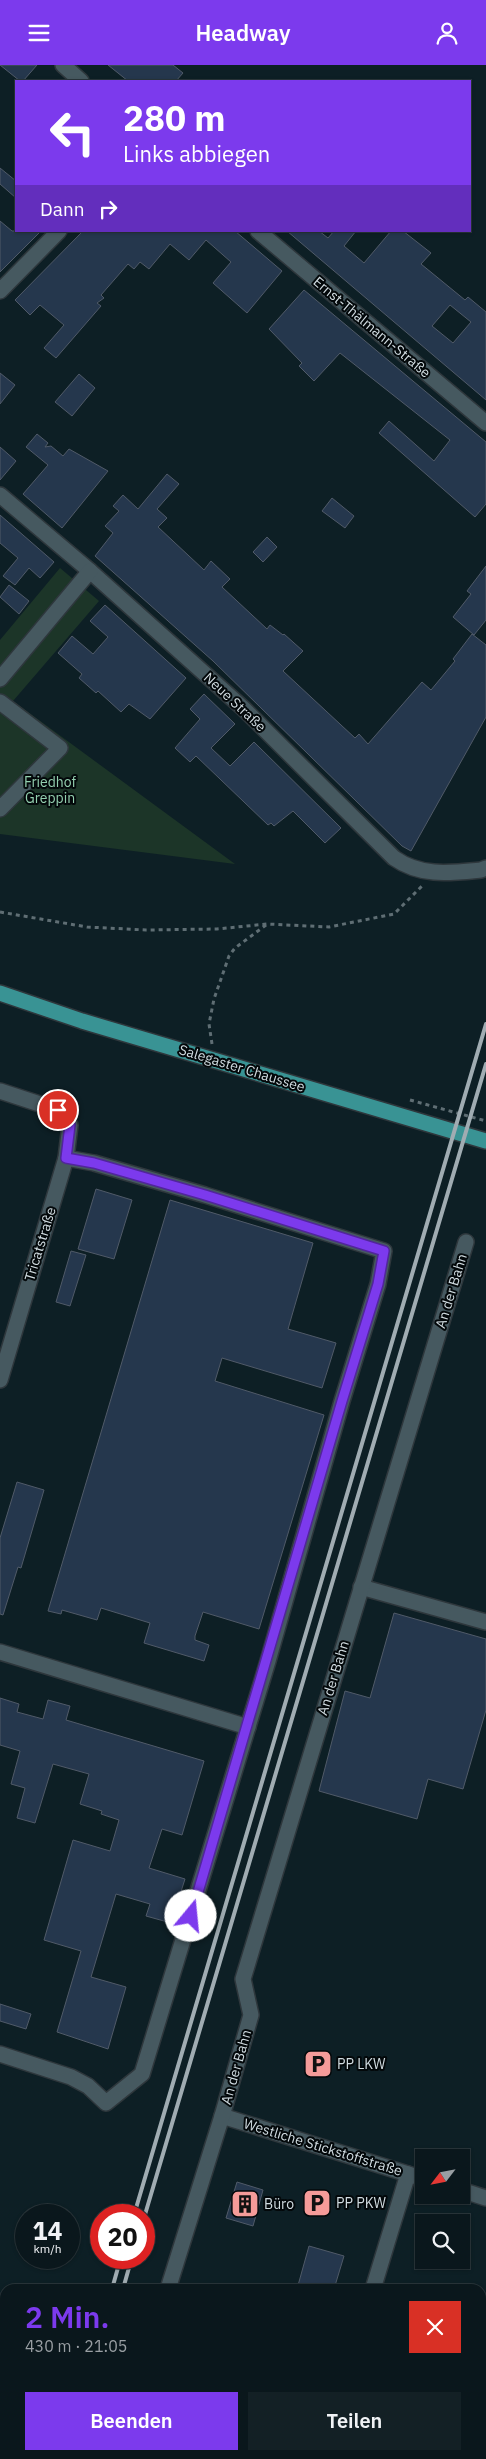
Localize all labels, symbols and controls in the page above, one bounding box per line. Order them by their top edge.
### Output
text: Headway [196,18,291,47]
icon: menu [25,19,53,47]
icon: person [433,19,461,47]
text: 280 m [123,95,226,141]
icon: left [40,100,105,165]
text: Links abbiegen [123,139,270,168]
icon: right [94,195,122,223]
text: Dann [40,197,84,221]
street label: Ernst-Thälmann-Straße [310,273,435,382]
street label: Neue Straße [200,669,270,736]
park label: Friedhof Greppin [24,773,77,807]
street label: Salegaster Chaussee [177,1040,307,1096]
pin [37,1089,79,1131]
icon: arrive [44,1096,72,1124]
street label: Tricatstraße [20,1205,60,1283]
street label: An der Bahn [431,1252,471,1330]
street label: An der Bahn [313,1639,353,1717]
position arrow [164,1889,216,1941]
street label: An der Bahn [217,2028,255,2106]
parking icon: PP LKW [303,2049,333,2079]
place label: PP LKW [337,2055,386,2073]
street label: Westliche Stickstoffstraße [241,2114,405,2180]
north arrow [415,2149,470,2204]
map controls [415,2149,470,2269]
parking icon: PP PKW [302,2188,332,2218]
building icon: Büro [230,2189,260,2219]
place label: PP PKW [336,2194,386,2212]
place label: Büro [264,2195,294,2213]
speed limit sign: 20 [90,2204,155,2269]
text: 14 [32,2214,63,2247]
button: search [415,2214,470,2269]
text: km/h [33,2241,62,2256]
text: 2 Min. [25,2297,109,2336]
button: close [409,2301,461,2353]
text: 430 m · 21:05 [25,2336,127,2356]
button: Beenden [25,2392,238,2450]
button: Teilen [248,2392,461,2450]

